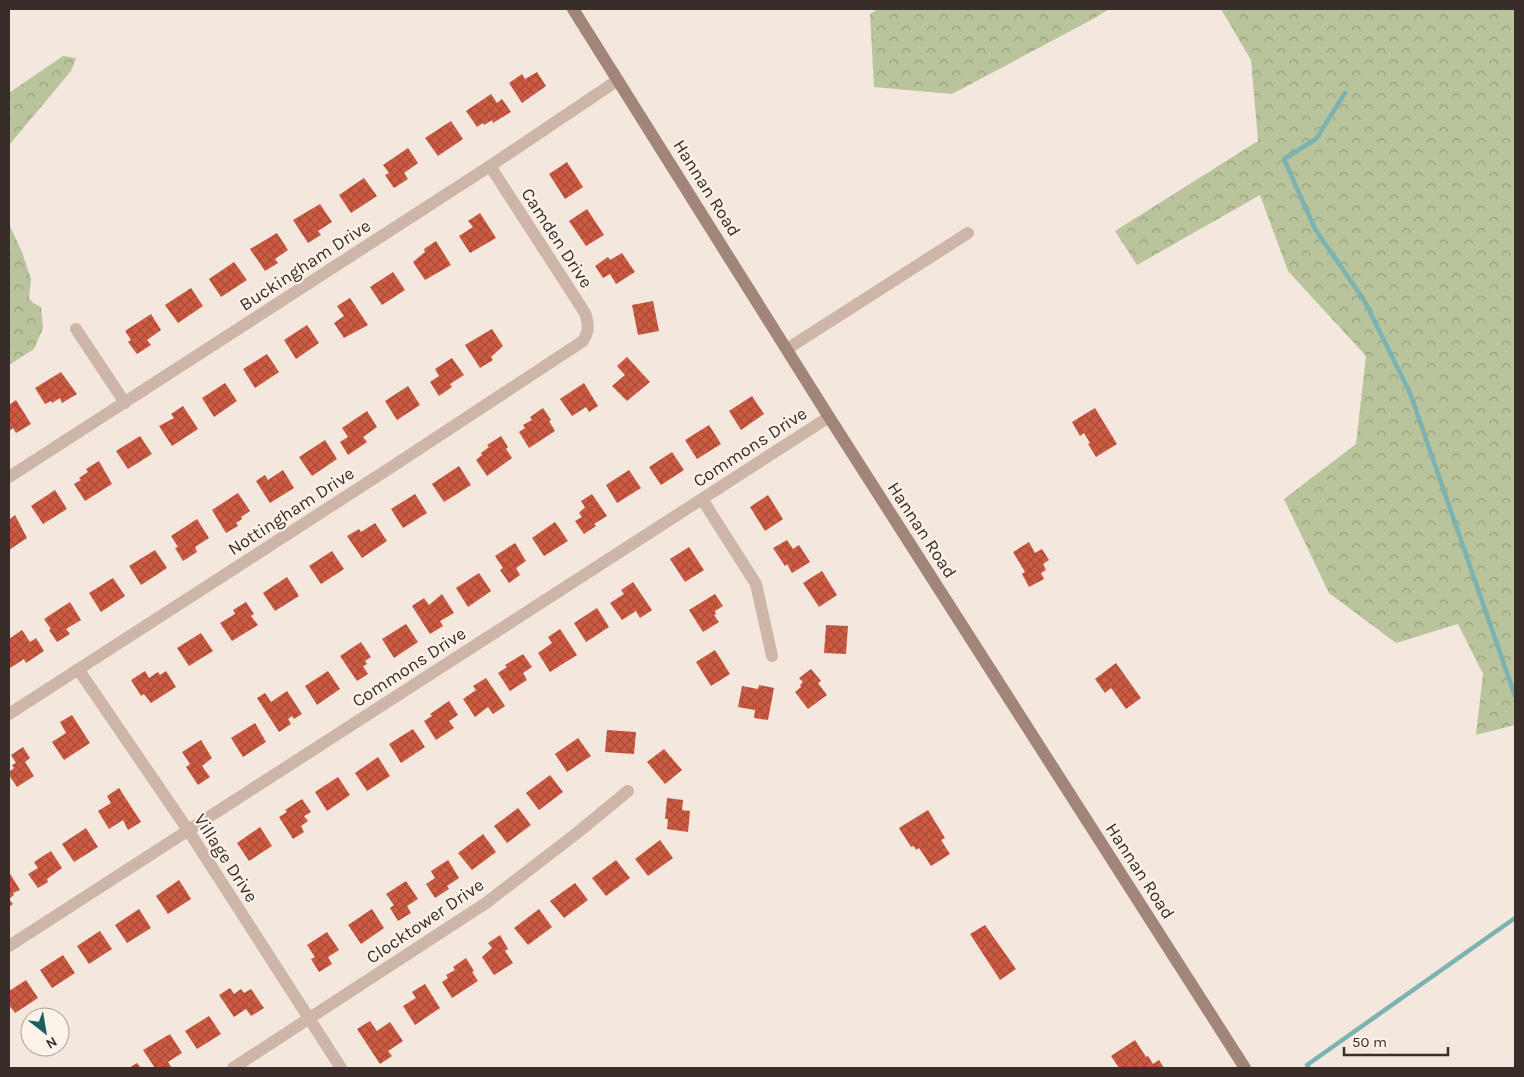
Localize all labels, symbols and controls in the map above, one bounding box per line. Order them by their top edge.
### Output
street label: Hannan Road [668,135,746,241]
street label: Camden Drive [516,184,598,292]
street label: Buckingham Drive [235,214,375,316]
street label: Commons Drive [689,402,811,492]
street label: Nottingham Drive [224,462,358,560]
street label: Hannan Road [883,478,961,582]
street label: Commons Drive [348,622,470,712]
street label: Village Drive [189,810,263,906]
street label: Hannan Road [1101,819,1179,923]
street label: Clocktower Drive [362,874,488,968]
north arrow [20,1007,70,1057]
scale bar [1344,1024,1448,1056]
text: N [43,1033,60,1053]
text: 50 m [1352,1033,1387,1051]

